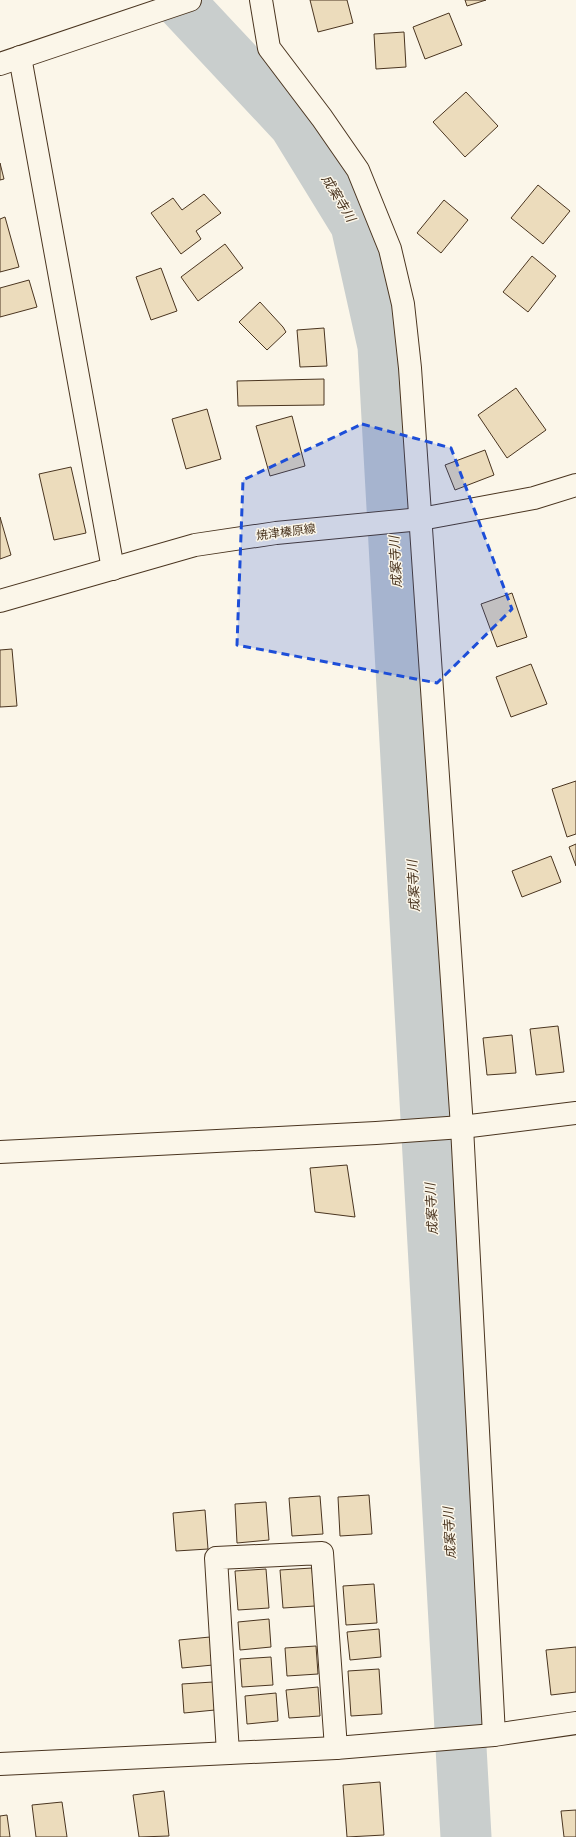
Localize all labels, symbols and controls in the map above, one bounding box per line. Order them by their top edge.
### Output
water label: 成案寺川 [318,172,359,227]
street label: 焼津榛原線 [255,521,317,544]
water label: 成案寺川 [387,534,405,588]
water label: 成案寺川 [405,858,423,912]
water label: 成案寺川 [423,1181,441,1235]
water label: 成案寺川 [441,1505,459,1559]

